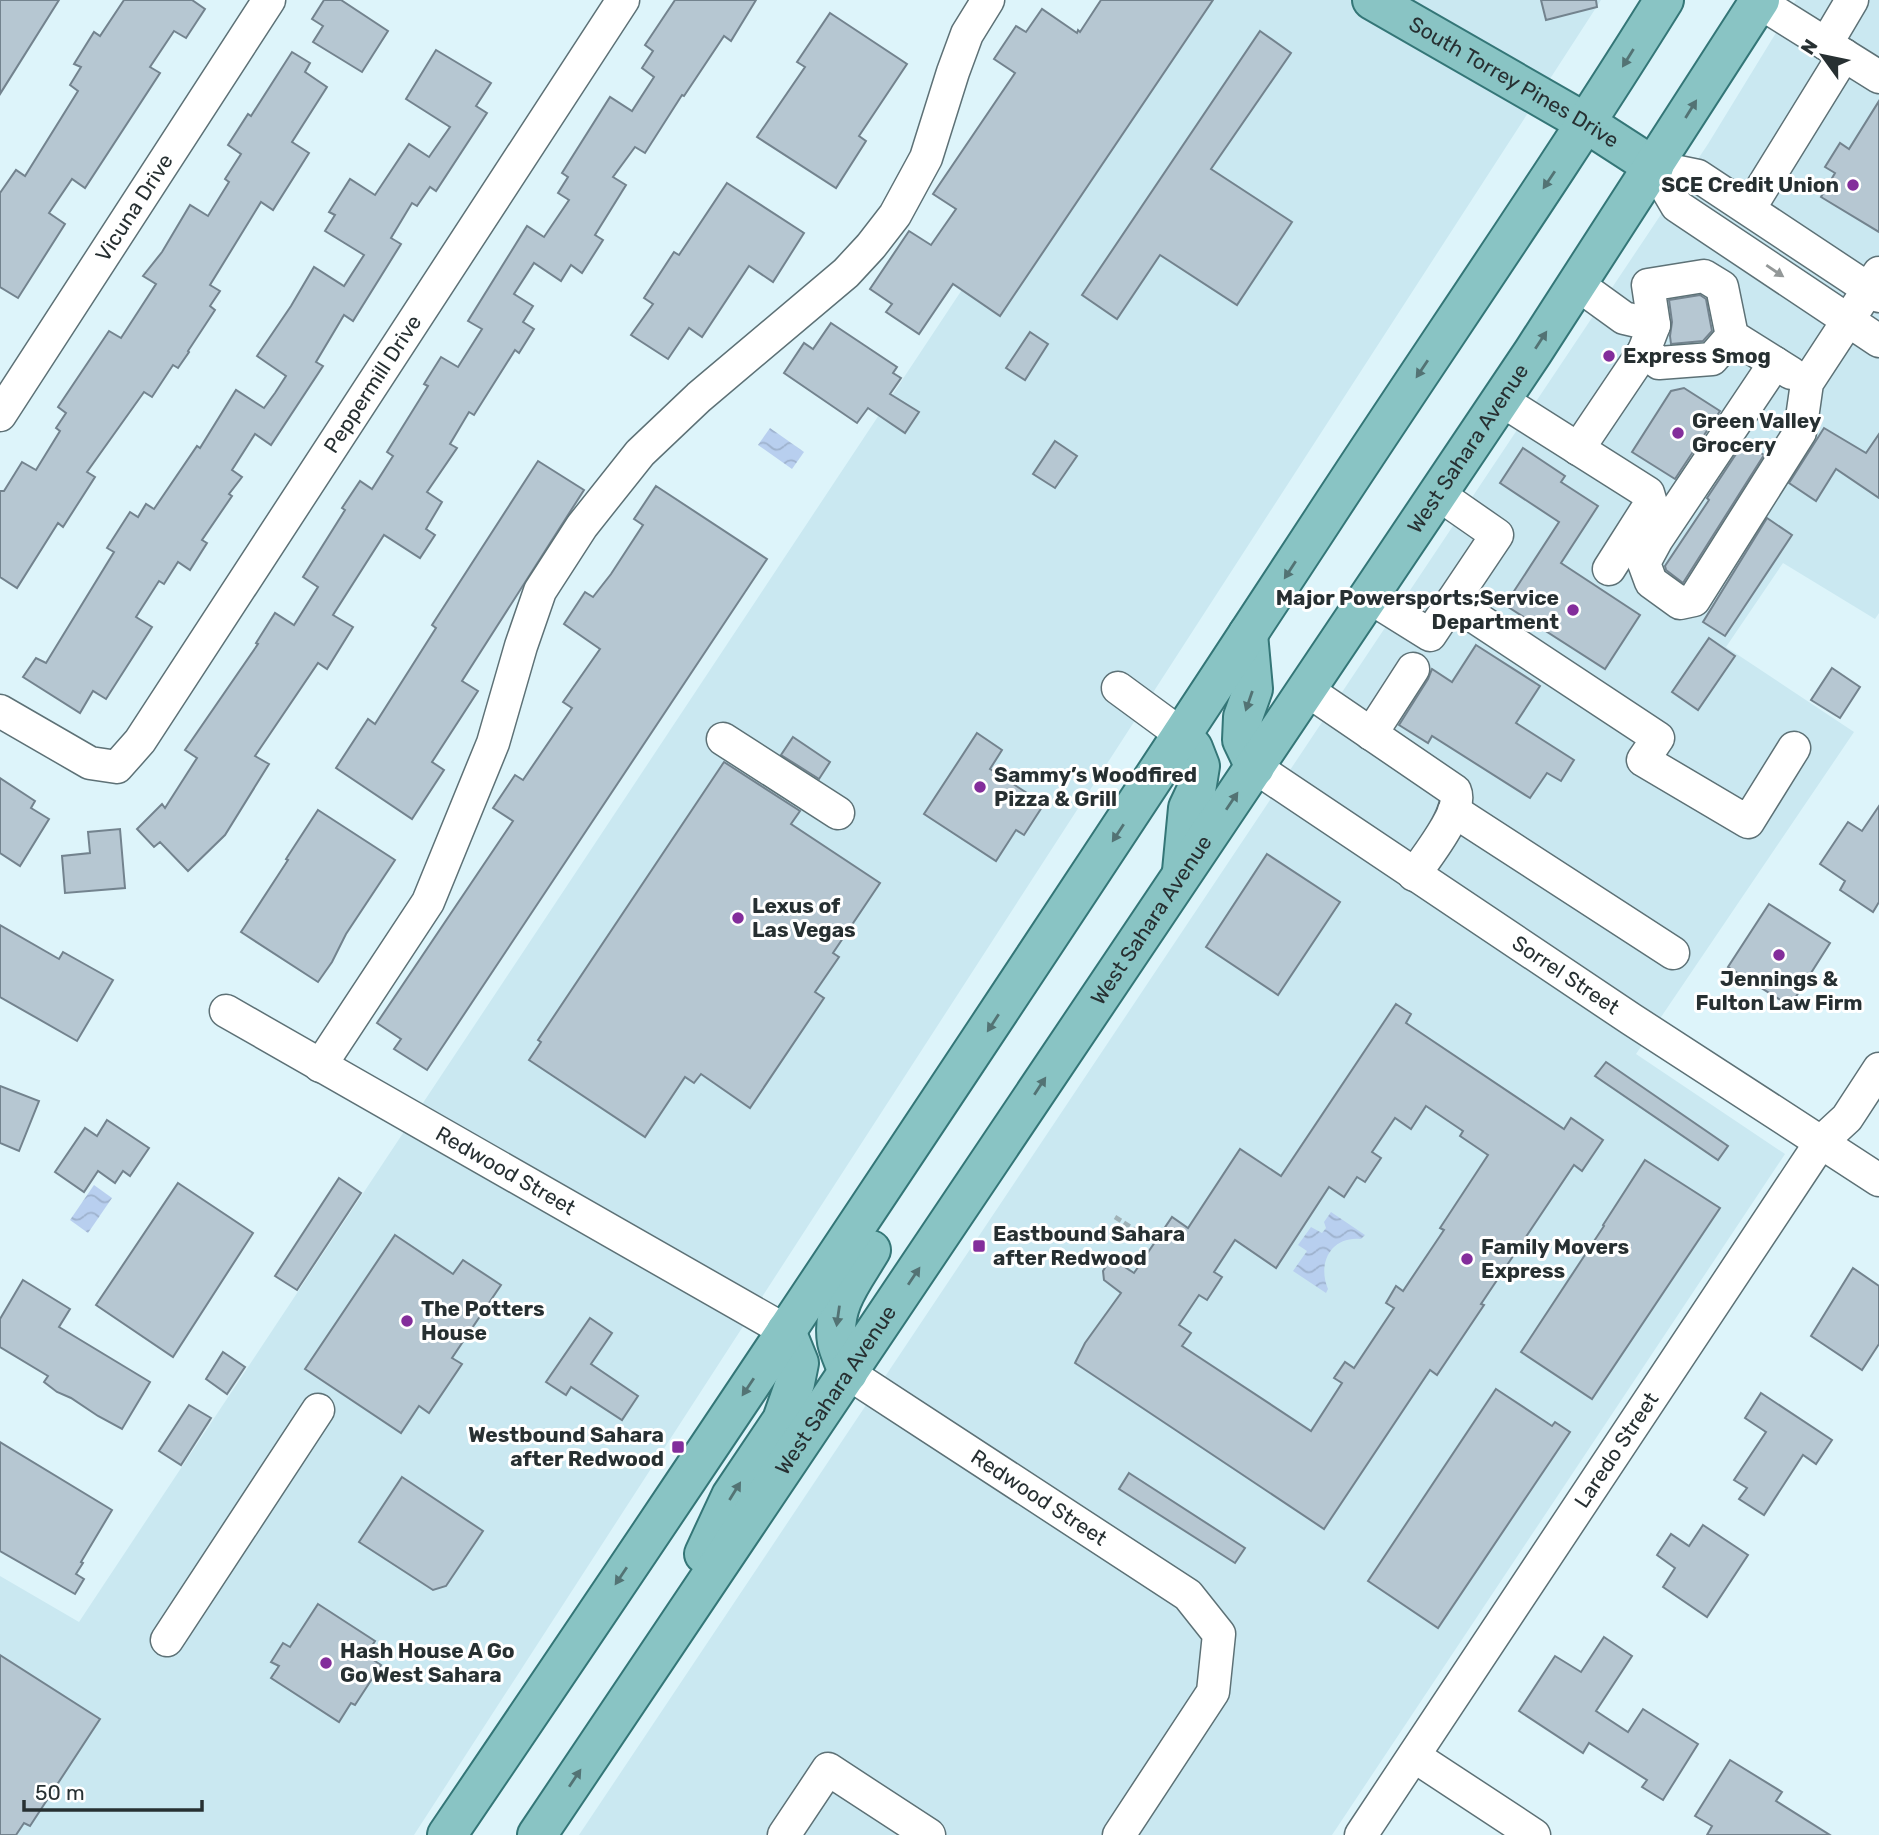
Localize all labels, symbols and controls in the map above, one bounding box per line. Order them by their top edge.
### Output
street label: South Torrey Pines Drive [1405,11,1624,153]
north arrow [1788,21,1858,91]
text: N [1796,35,1823,59]
one-way arrow [1621,48,1634,67]
one-way arrow [1685,100,1698,119]
street label: Vicuna Drive [90,149,178,266]
one-way arrow [1542,170,1555,190]
place label: SCE Credit Union [1661,172,1839,197]
marker: SCE Credit Union [1845,177,1861,193]
one-way arrow [1765,264,1784,277]
street label: Peppermill Drive [318,310,426,458]
one-way arrow [1534,331,1547,350]
place label: Express Smog [1623,343,1771,368]
marker: Express Smog [1601,348,1617,364]
street label: West Sahara Avenue [1402,359,1533,538]
one-way arrow [1416,360,1429,379]
place label: Green Valley Grocery [1692,408,1822,457]
marker: Green Valley Grocery [1670,425,1686,441]
one-way arrow [1283,560,1296,580]
place label: Major Powersports;Service Department [1276,585,1559,634]
marker: Major Powersports;Service Department [1565,602,1581,618]
one-way arrow [1243,691,1254,712]
place label: Sammy’s Woodfired Pizza & Grill [994,762,1197,811]
marker: Sammy’s Woodfired Pizza & Grill [972,779,988,795]
one-way arrow [1225,792,1239,810]
one-way arrow [1111,824,1125,842]
street label: West Sahara Avenue [1085,830,1217,1009]
place label: Lexus of Las Vegas [752,893,856,942]
marker: Lexus of Las Vegas [730,910,746,926]
street label: Sorrel Street [1508,930,1624,1020]
marker: Jennings & Fulton Law Firm [1771,947,1787,963]
place label: Jennings & Fulton Law Firm [1695,966,1863,1015]
one-way arrow [986,1013,999,1033]
one-way arrow [1033,1077,1046,1096]
street label: Redwood Street [431,1121,580,1220]
place label: Eastbound Sahara after Redwood [993,1221,1185,1270]
place label: Family Movers Express [1481,1234,1629,1283]
marker: Eastbound Sahara after Redwood [971,1238,987,1254]
marker: Family Movers Express [1459,1251,1475,1267]
one-way arrow [907,1266,920,1285]
place label: The Potters House [421,1296,545,1345]
street label: West Sahara Avenue [770,1300,901,1479]
one-way arrow [833,1306,844,1328]
marker: The Potters House [399,1313,415,1329]
one-way arrow [741,1378,754,1397]
street label: Laredo Street [1569,1387,1663,1512]
place label: Westbound Sahara after Redwood [468,1422,664,1471]
marker: Westbound Sahara after Redwood [670,1439,686,1455]
street label: Redwood Street [967,1444,1112,1551]
one-way arrow [729,1481,742,1501]
one-way arrow [614,1566,627,1586]
place label: Hash House A Go Go West Sahara [340,1638,515,1687]
marker: Hash House A Go Go West Sahara [318,1655,334,1671]
scale bar [24,1769,203,1813]
one-way arrow [568,1769,581,1788]
text: 50 m [35,1780,85,1805]

